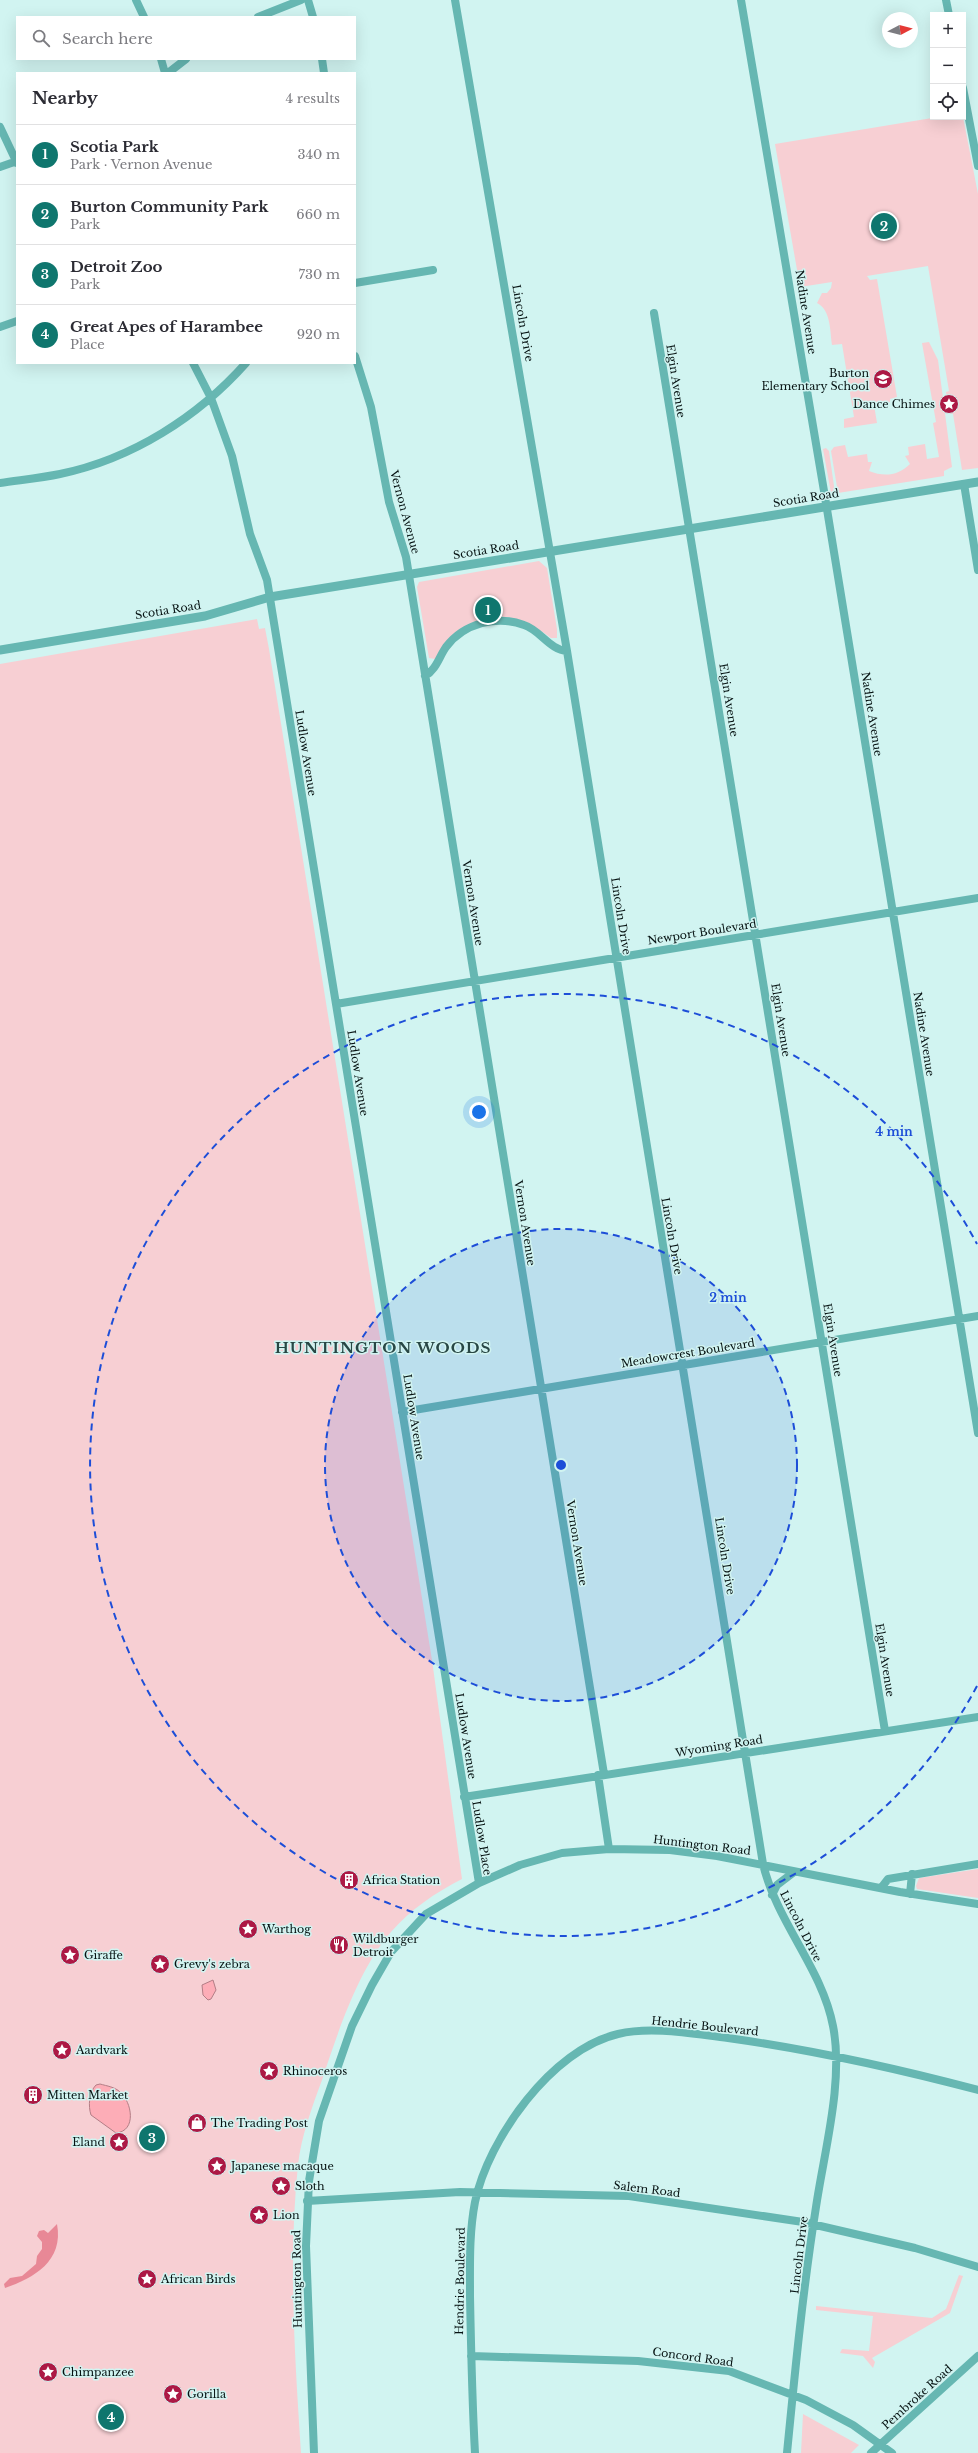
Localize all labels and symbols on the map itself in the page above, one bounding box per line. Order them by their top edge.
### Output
north arrow [882,12,918,48]
pin: 2 [871,211,897,241]
street label: Nadine Avenue [792,269,820,355]
street label: Lincoln Drive [509,283,537,363]
street label: Elgin Avenue [663,343,689,419]
place label: Burton Elementary School [762,366,869,393]
school or university icon: Burton Elementary School [872,368,894,390]
place icon: Dance Chimes [938,393,960,415]
place label: Dance Chimes [853,397,935,411]
street label: Vernon Avenue [387,468,423,555]
street label: Scotia Road [772,486,840,510]
street label: Scotia Road [452,538,520,562]
pin: 1 [475,595,501,625]
street label: Scotia Road [134,598,202,622]
street label: Elgin Avenue [716,662,742,738]
street label: Nadine Avenue [858,671,886,757]
street label: Ludlow Avenue [292,709,320,797]
street label: Vernon Avenue [459,858,487,947]
street label: Lincoln Drive [608,876,634,956]
street label: Newport Boulevard [646,916,758,948]
street label: Elgin Avenue [768,982,794,1058]
street label: Nadine Avenue [910,991,938,1077]
street label: Ludlow Avenue [344,1029,372,1117]
your location [469,1102,489,1122]
text: 4 min [875,1124,913,1139]
street label: Vernon Avenue [511,1178,539,1267]
street label: Lincoln Drive [658,1196,686,1276]
text: 2 min [709,1290,747,1305]
street label: Elgin Avenue [820,1302,846,1378]
street label: Meadowcrest Boulevard [620,1335,756,1370]
district label: HUNTINGTON WOODS [275,1338,491,1357]
street label: Ludlow Avenue [400,1373,428,1461]
centre of rings [554,1458,568,1472]
street label: Vernon Avenue [563,1498,591,1587]
street label: Lincoln Drive [712,1516,738,1596]
street label: Elgin Avenue [872,1622,898,1698]
street label: Ludlow Avenue [452,1692,480,1780]
street label: Wyoming Road [673,1732,764,1760]
street label: Ludlow Place [469,1800,495,1876]
street label: Huntington Road [652,1832,752,1858]
building icon: Africa Station [338,1869,360,1891]
place label: Africa Station [362,1873,440,1887]
street label: Lincoln Drive [777,1888,825,1964]
place icon: Warthog [237,1918,259,1940]
place label: Warthog [261,1922,311,1936]
place label: Wildburger Detroit [352,1932,419,1959]
restaurant icon: Wildburger Detroit [328,1934,350,1956]
place icon: Giraffe [59,1944,81,1966]
place label: Giraffe [84,1948,123,1962]
place icon: Grevy's zebra [149,1953,171,1975]
place label: Grevy's zebra [174,1957,251,1971]
street label: Hendrie Boulevard [651,2013,760,2039]
place icon: Aardvark [51,2039,73,2061]
place label: Aardvark [75,2043,128,2057]
place icon: Rhinoceros [258,2060,280,2082]
place label: Rhinoceros [283,2064,347,2078]
building icon: Mitten Market [22,2084,44,2106]
place label: Mitten Market [47,2088,129,2102]
shop icon: The Trading Post [186,2112,208,2134]
place label: The Trading Post [211,2116,309,2130]
pin: 3 [139,2123,165,2153]
place icon: Eland [108,2131,130,2153]
place label: Eland [72,2135,106,2149]
place icon: Japanese macaque [206,2155,228,2177]
place label: Japanese macaque [229,2159,334,2173]
place icon: Sloth [270,2175,292,2197]
street label: Salem Road [613,2178,682,2200]
place label: Sloth [295,2179,325,2193]
place icon: Lion [248,2204,270,2226]
place label: Lion [273,2208,300,2222]
street label: Lincoln Drive [787,2215,811,2295]
street label: Hendrie Boulevard [452,2226,468,2335]
street label: Huntington Road [289,2229,305,2328]
place icon: African Birds [136,2268,158,2290]
place label: African Birds [160,2272,236,2286]
street label: Concord Road [652,2344,735,2370]
place icon: Chimpanzee [37,2361,59,2383]
street label: Pembroke Road [879,2361,956,2432]
place label: Chimpanzee [62,2365,134,2379]
place icon: Gorilla [162,2383,184,2405]
place label: Gorilla [187,2387,227,2401]
pin: 4 [98,2402,124,2432]

